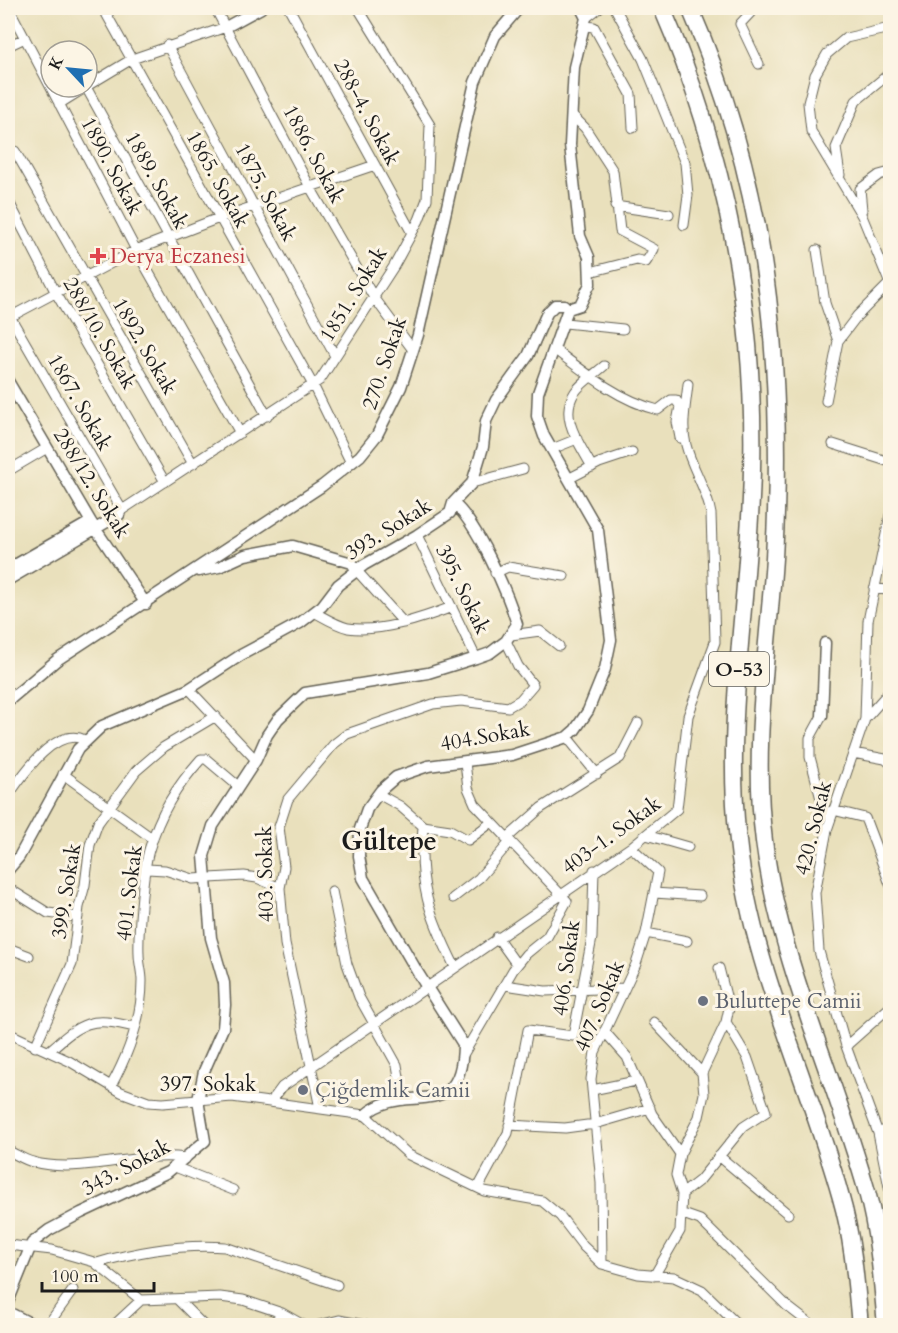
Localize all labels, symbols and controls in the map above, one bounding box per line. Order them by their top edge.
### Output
north arrow [39,39,99,99]
text: K [44,52,69,74]
street label: 288-4. Sokak [326,54,407,171]
street label: 1886. Sokak [276,100,352,209]
street label: 1890. Sokak [74,112,150,221]
street label: 1865. Sokak [179,125,257,234]
street label: 1889. Sokak [118,126,196,235]
street label: 1875. Sokak [228,138,304,247]
street label: 1851. Sokak [313,240,395,347]
place label: Derya Eczanesi [110,242,246,271]
marker: Derya Eczanesi [91,249,105,263]
street label: 288/10. Sokak [56,272,144,395]
street label: 1892. Sokak [105,292,184,401]
street label: 270. Sokak [355,312,414,414]
street label: 1867. Sokak [40,348,119,457]
street label: 288/12. Sokak [46,423,137,545]
street label: 393. Sokak [340,491,438,567]
street label: 395. Sokak [428,539,497,640]
road number: O-53 [709,652,769,686]
street label: 404.Sokak [438,714,533,759]
street label: 420. Sokak [788,777,839,879]
street label: 403-1. Sokak [556,789,668,881]
district label: Gültepe [341,823,437,860]
street label: 403. Sokak [250,825,281,923]
street label: 399. Sokak [45,840,88,941]
street label: 401. Sokak [109,843,150,943]
street label: 406. Sokak [545,917,588,1018]
street label: 407. Sokak [567,955,632,1056]
place label: Buluttepe Camii [715,987,862,1016]
marker: Buluttepe Camii [696,994,710,1008]
street label: 397. Sokak [160,1070,257,1099]
place label: Çiğdemlik Camii [315,1076,470,1105]
marker: Çiğdemlik Camii [296,1083,310,1097]
street label: 343. Sokak [77,1132,176,1203]
scale bar [42,1255,154,1293]
text: 100 m [51,1264,99,1289]

